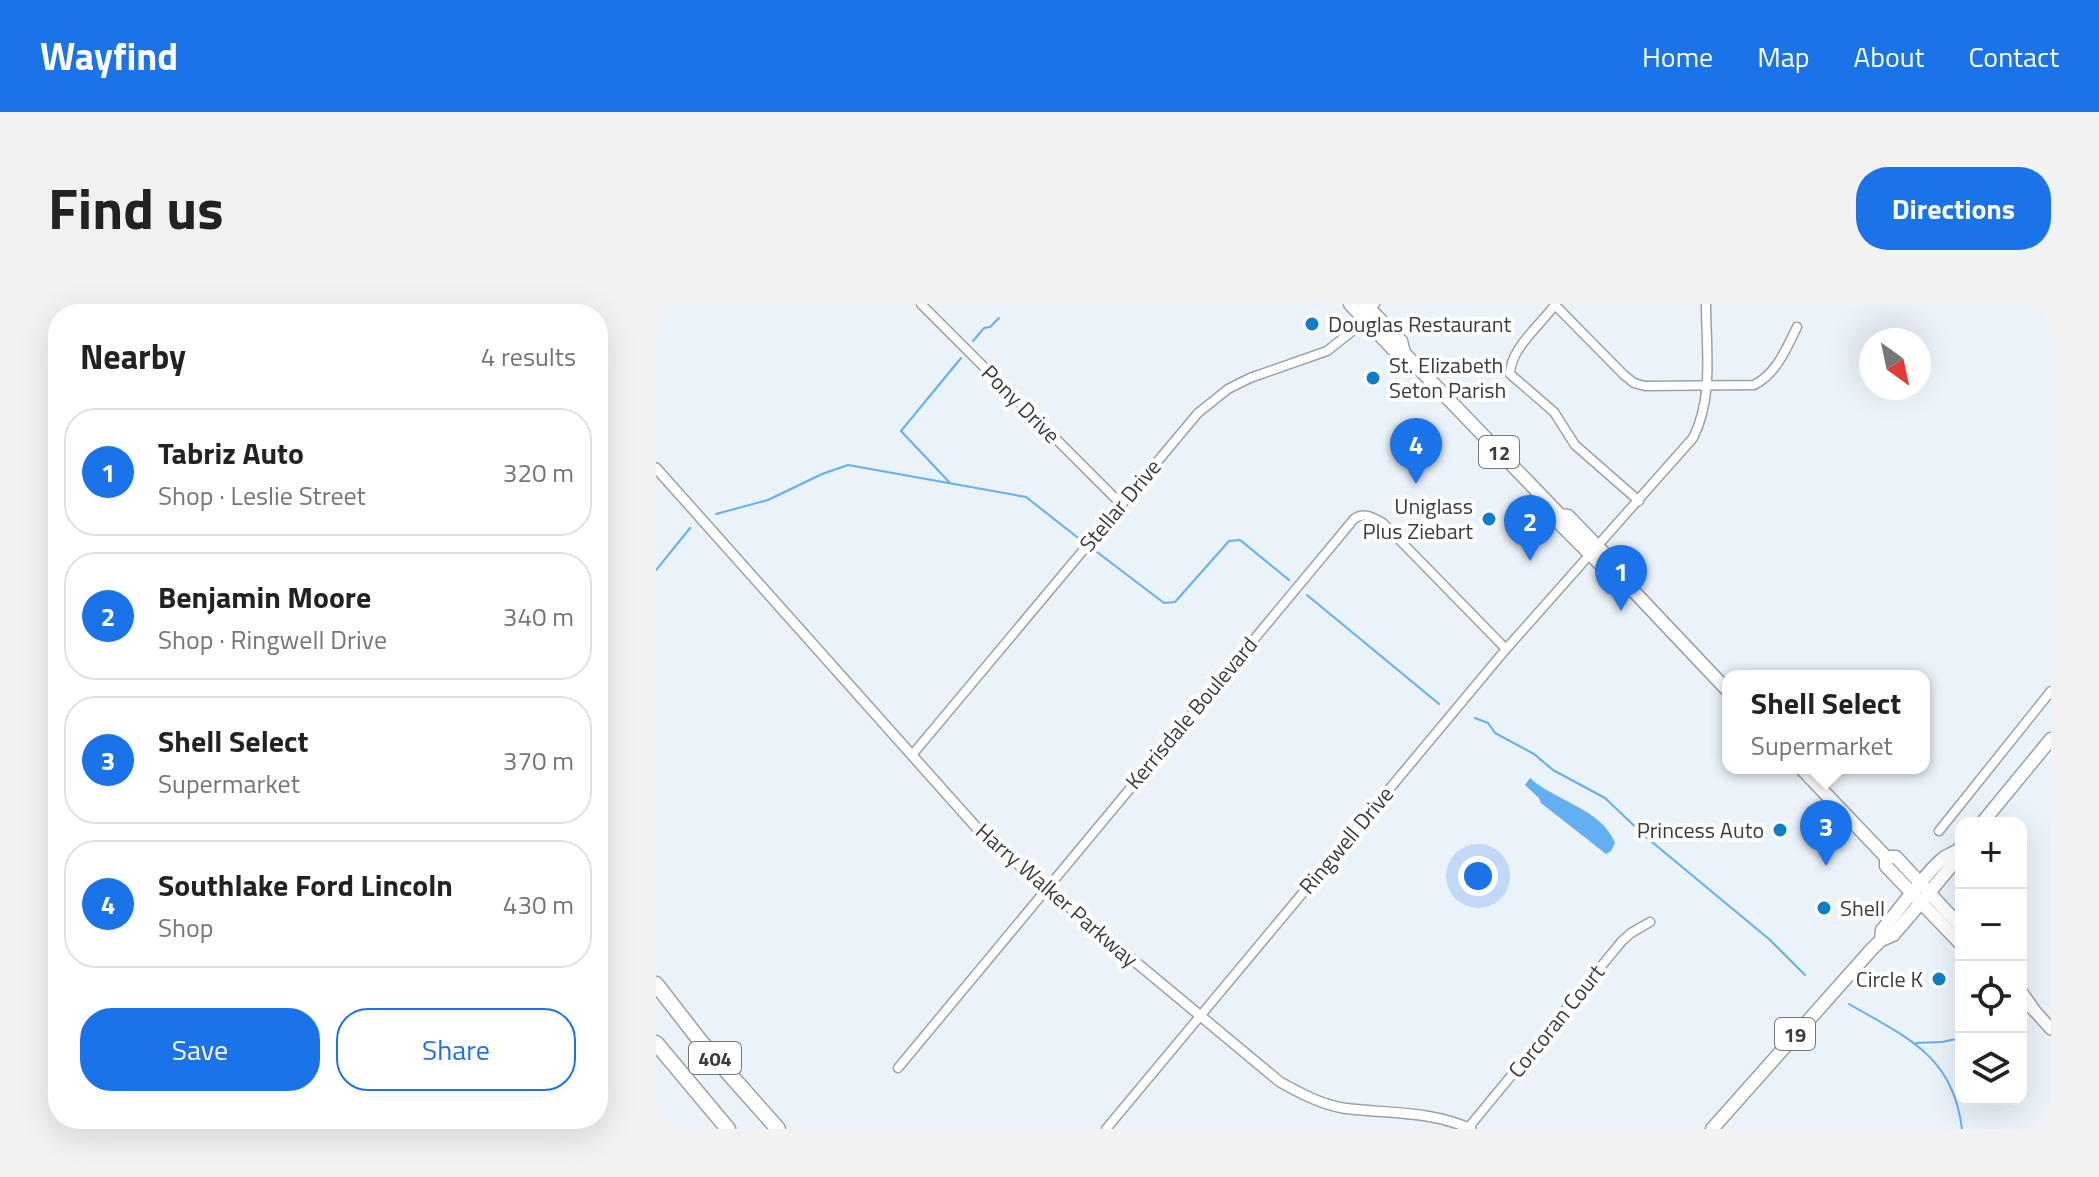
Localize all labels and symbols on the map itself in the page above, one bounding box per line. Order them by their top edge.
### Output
place label: Douglas Restaurant [1328,307,1511,341]
marker: Douglas Restaurant [1303,315,1321,333]
north arrow [1859,328,1931,400]
place label: St. Elizabeth Seton Parish [1389,348,1506,407]
street label: Pony Drive [974,357,1068,451]
marker: St. Elizabeth Seton Parish [1364,369,1382,387]
pin: 4 [1390,418,1442,484]
road number: 12 [1479,436,1519,468]
street label: Stellar Drive [1071,451,1169,559]
place label: Uniglass Plus Ziebart [1362,489,1473,548]
pin: 2 [1504,495,1556,561]
marker: Uniglass Plus Ziebart [1480,510,1498,528]
pin: 1 [1595,545,1647,611]
street label: Kerrisdale Boulevard [1117,629,1265,797]
street label: Ringwell Drive [1290,778,1402,902]
pin: 3 [1800,800,1852,866]
place label: Princess Auto [1637,813,1764,847]
street label: Harry Walker Parkway [968,815,1146,976]
marker: Princess Auto [1771,821,1789,839]
your location [1458,856,1498,896]
place label: Shell [1840,891,1885,925]
marker: Shell [1815,899,1833,917]
street label: Corcoran Court [1500,957,1613,1085]
place label: Circle K [1856,962,1923,996]
marker: Circle K [1930,970,1948,988]
road number: 19 [1775,1018,1815,1050]
road number: 404 [689,1042,741,1074]

